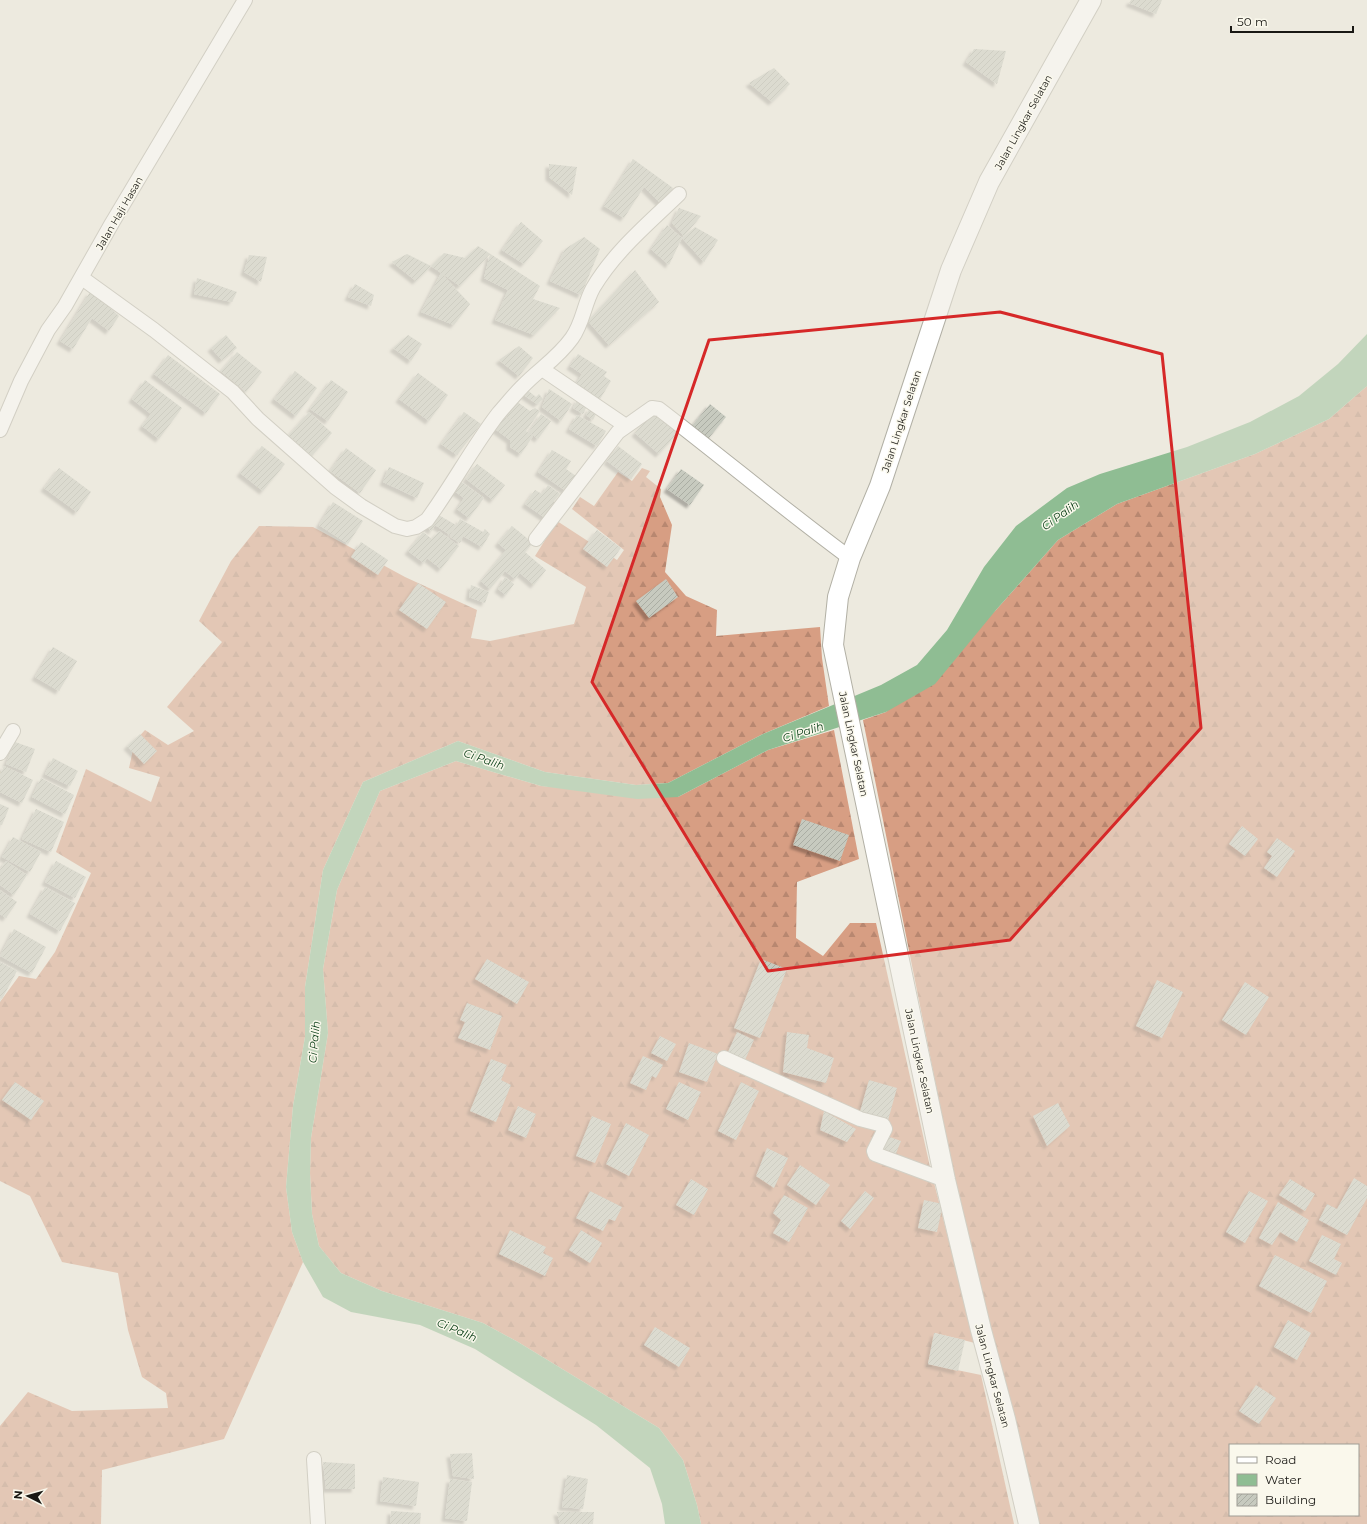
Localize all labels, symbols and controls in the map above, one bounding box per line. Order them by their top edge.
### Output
scale bar [1231,8,1353,34]
text: 50 m [1237,14,1268,29]
street label: Jalan Lingkar Selatan [991,72,1055,173]
street label: Jalan Haji Hasan [93,174,146,253]
street label: Jalan Lingkar Selatan [878,368,924,475]
water label: Ci Palih [1039,497,1081,533]
street label: Jalan Lingkar Selatan [836,690,871,798]
water label: Ci Palih [781,719,825,745]
water label: Ci Palih [462,745,506,773]
street label: Jalan Lingkar Selatan [902,1007,937,1115]
water label: Ci Palih [305,1020,323,1064]
water label: Ci Palih [435,1315,479,1345]
street label: Jalan Lingkar Selatan [972,1322,1013,1429]
legend [1229,1444,1359,1516]
text: Road [1265,1452,1296,1467]
text: Water [1265,1472,1302,1487]
north arrow [8,1476,48,1516]
text: N [11,1490,25,1500]
text: Building [1265,1492,1316,1507]

